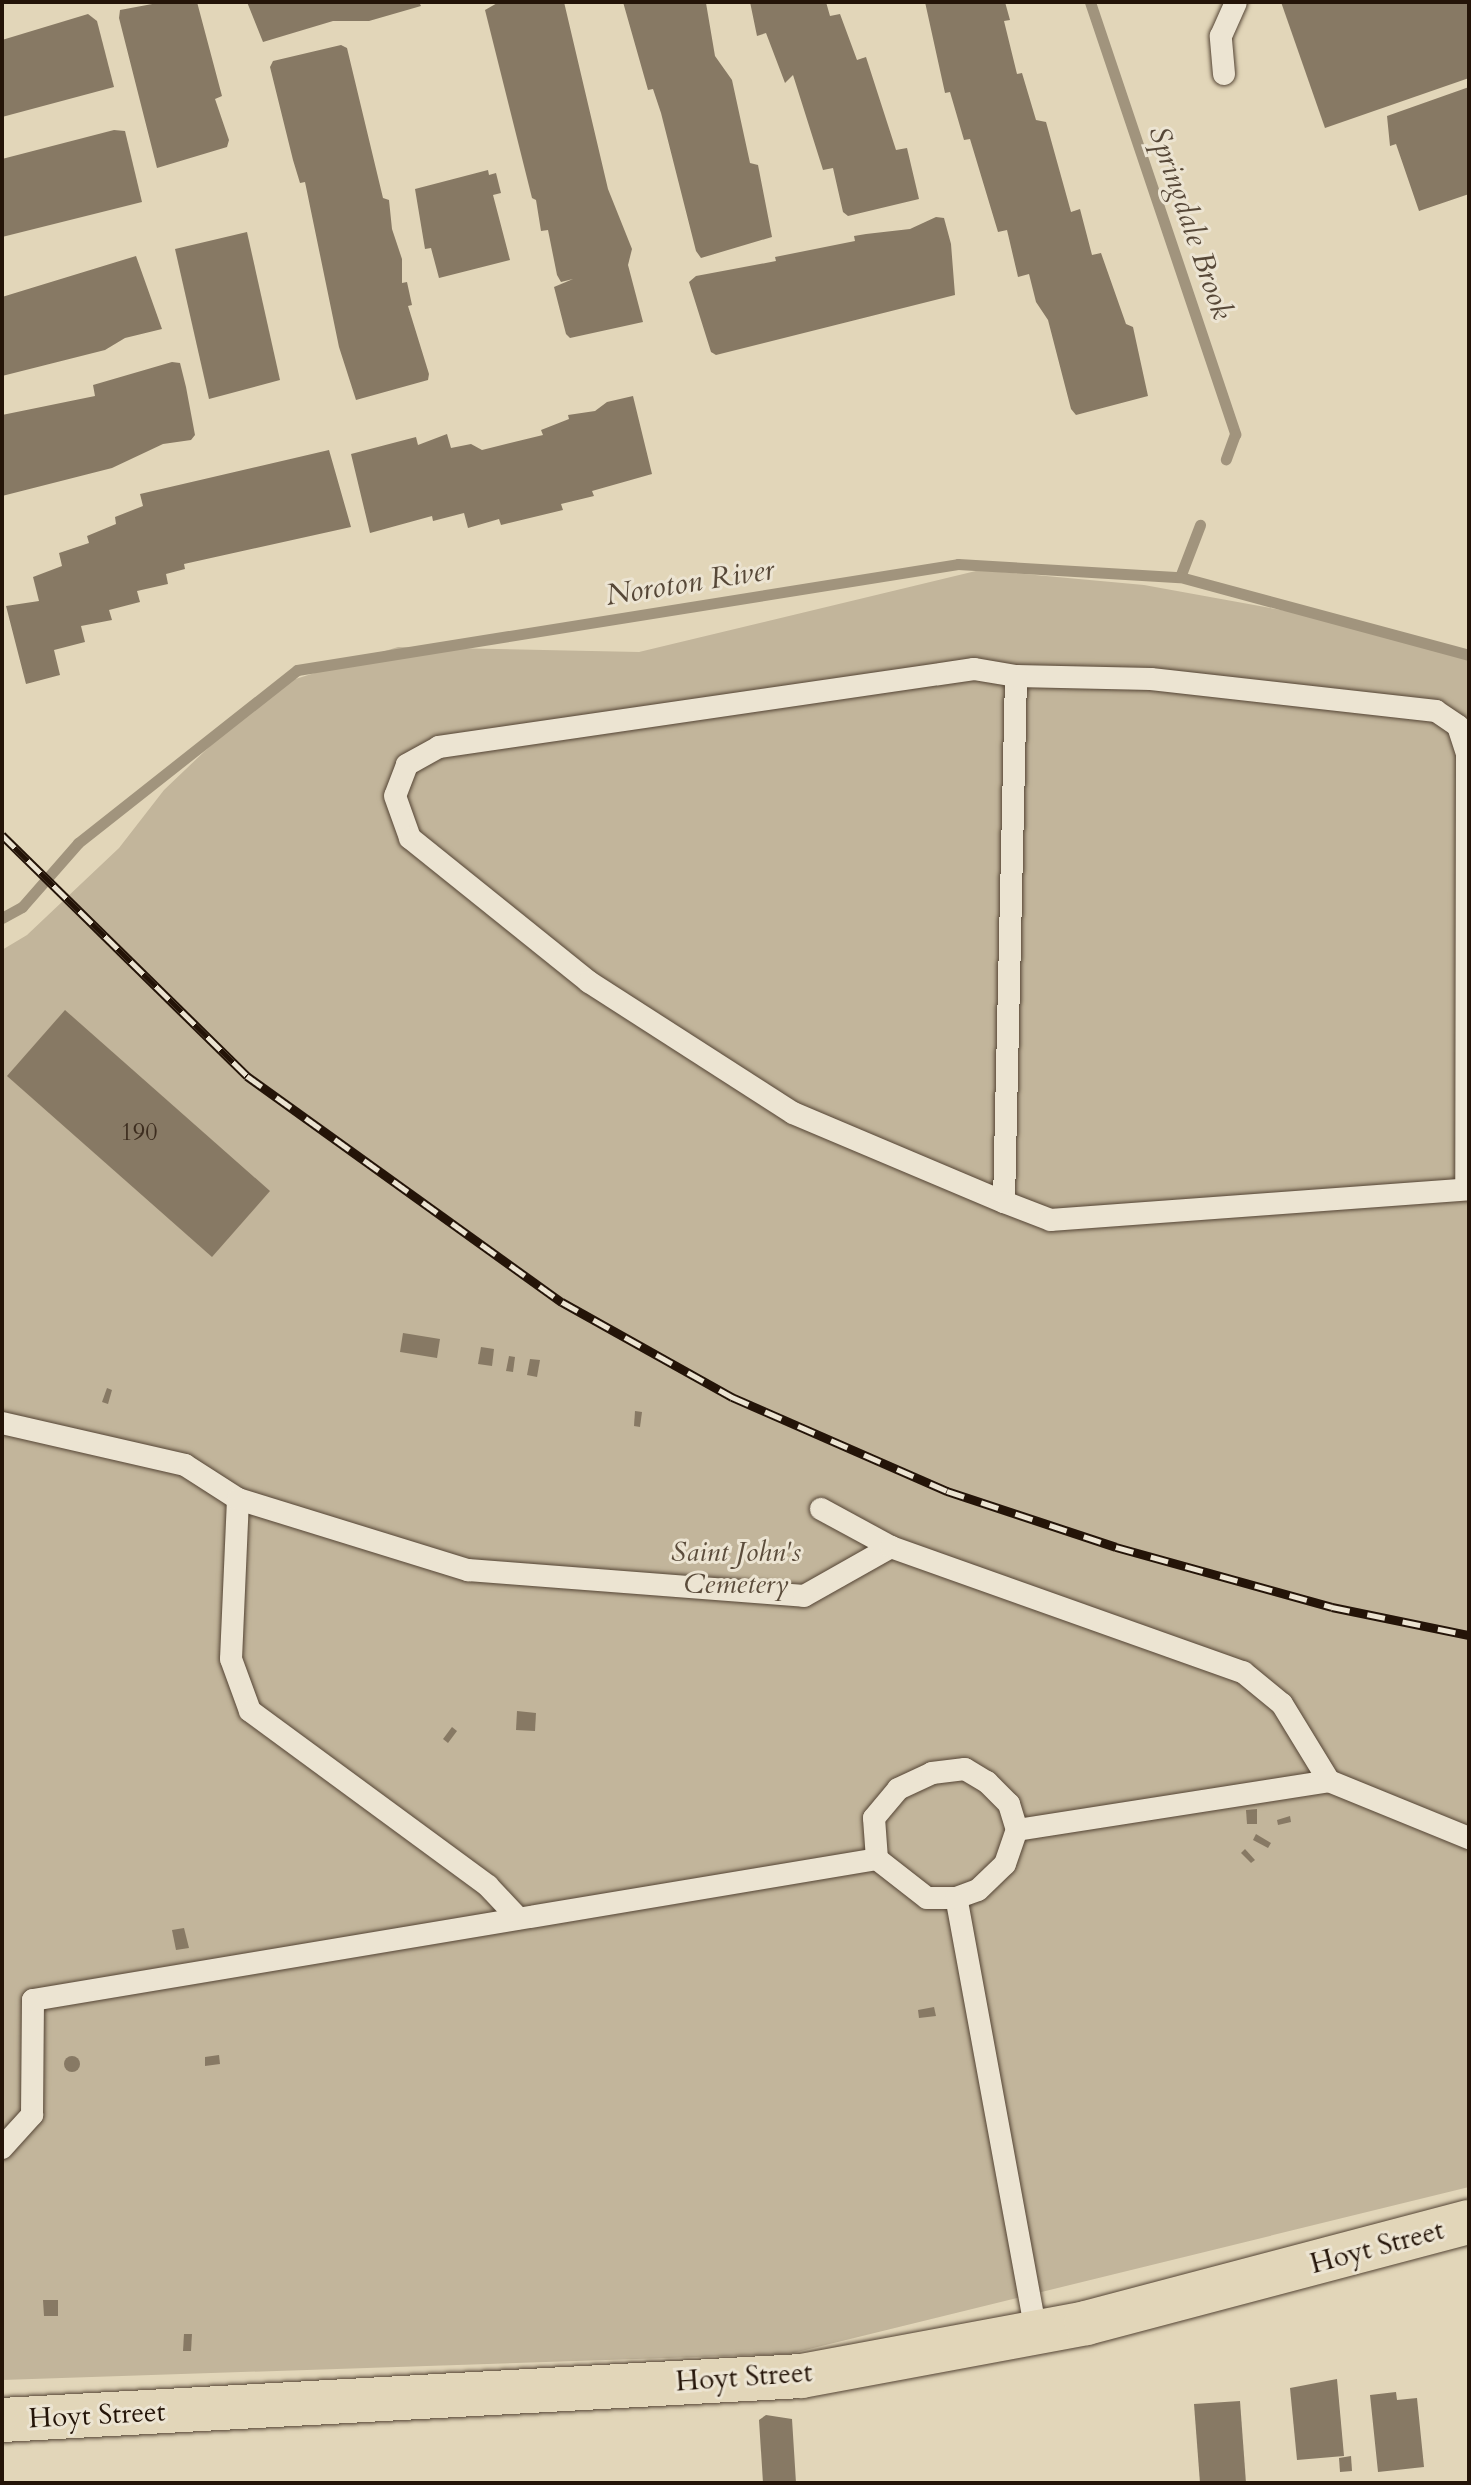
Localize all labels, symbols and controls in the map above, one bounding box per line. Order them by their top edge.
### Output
water label: Springdale Brook [1140,122,1240,324]
water label: Noroton River [603,552,777,614]
house number: 190 [121,1119,157,1147]
park label: Saint John's Cemetery [671,1535,801,1601]
street label: Hoyt Street [1306,2213,1448,2281]
street label: Hoyt Street [674,2355,814,2399]
street label: Hoyt Street [28,2395,166,2435]

